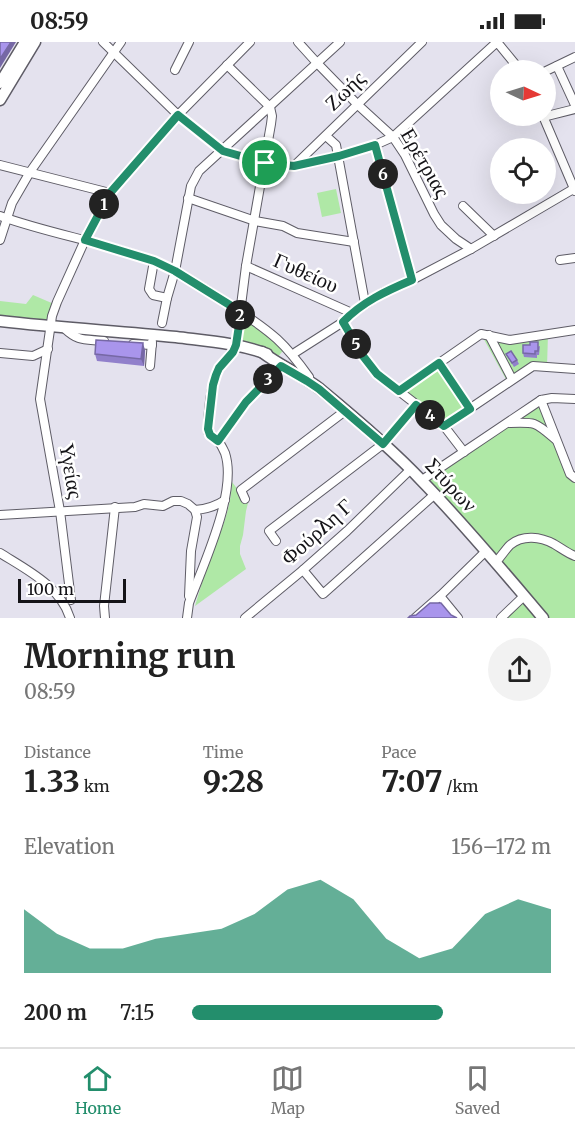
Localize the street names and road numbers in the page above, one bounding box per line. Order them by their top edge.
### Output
street label: Ζωής [319,64,371,116]
street label: Ερέτριας [395,123,456,203]
street label: Γυθείου [270,246,343,299]
street label: Υγείας [53,441,90,501]
street label: Στύρων [420,452,483,517]
street label: Φούρλη Γ [275,492,358,571]

